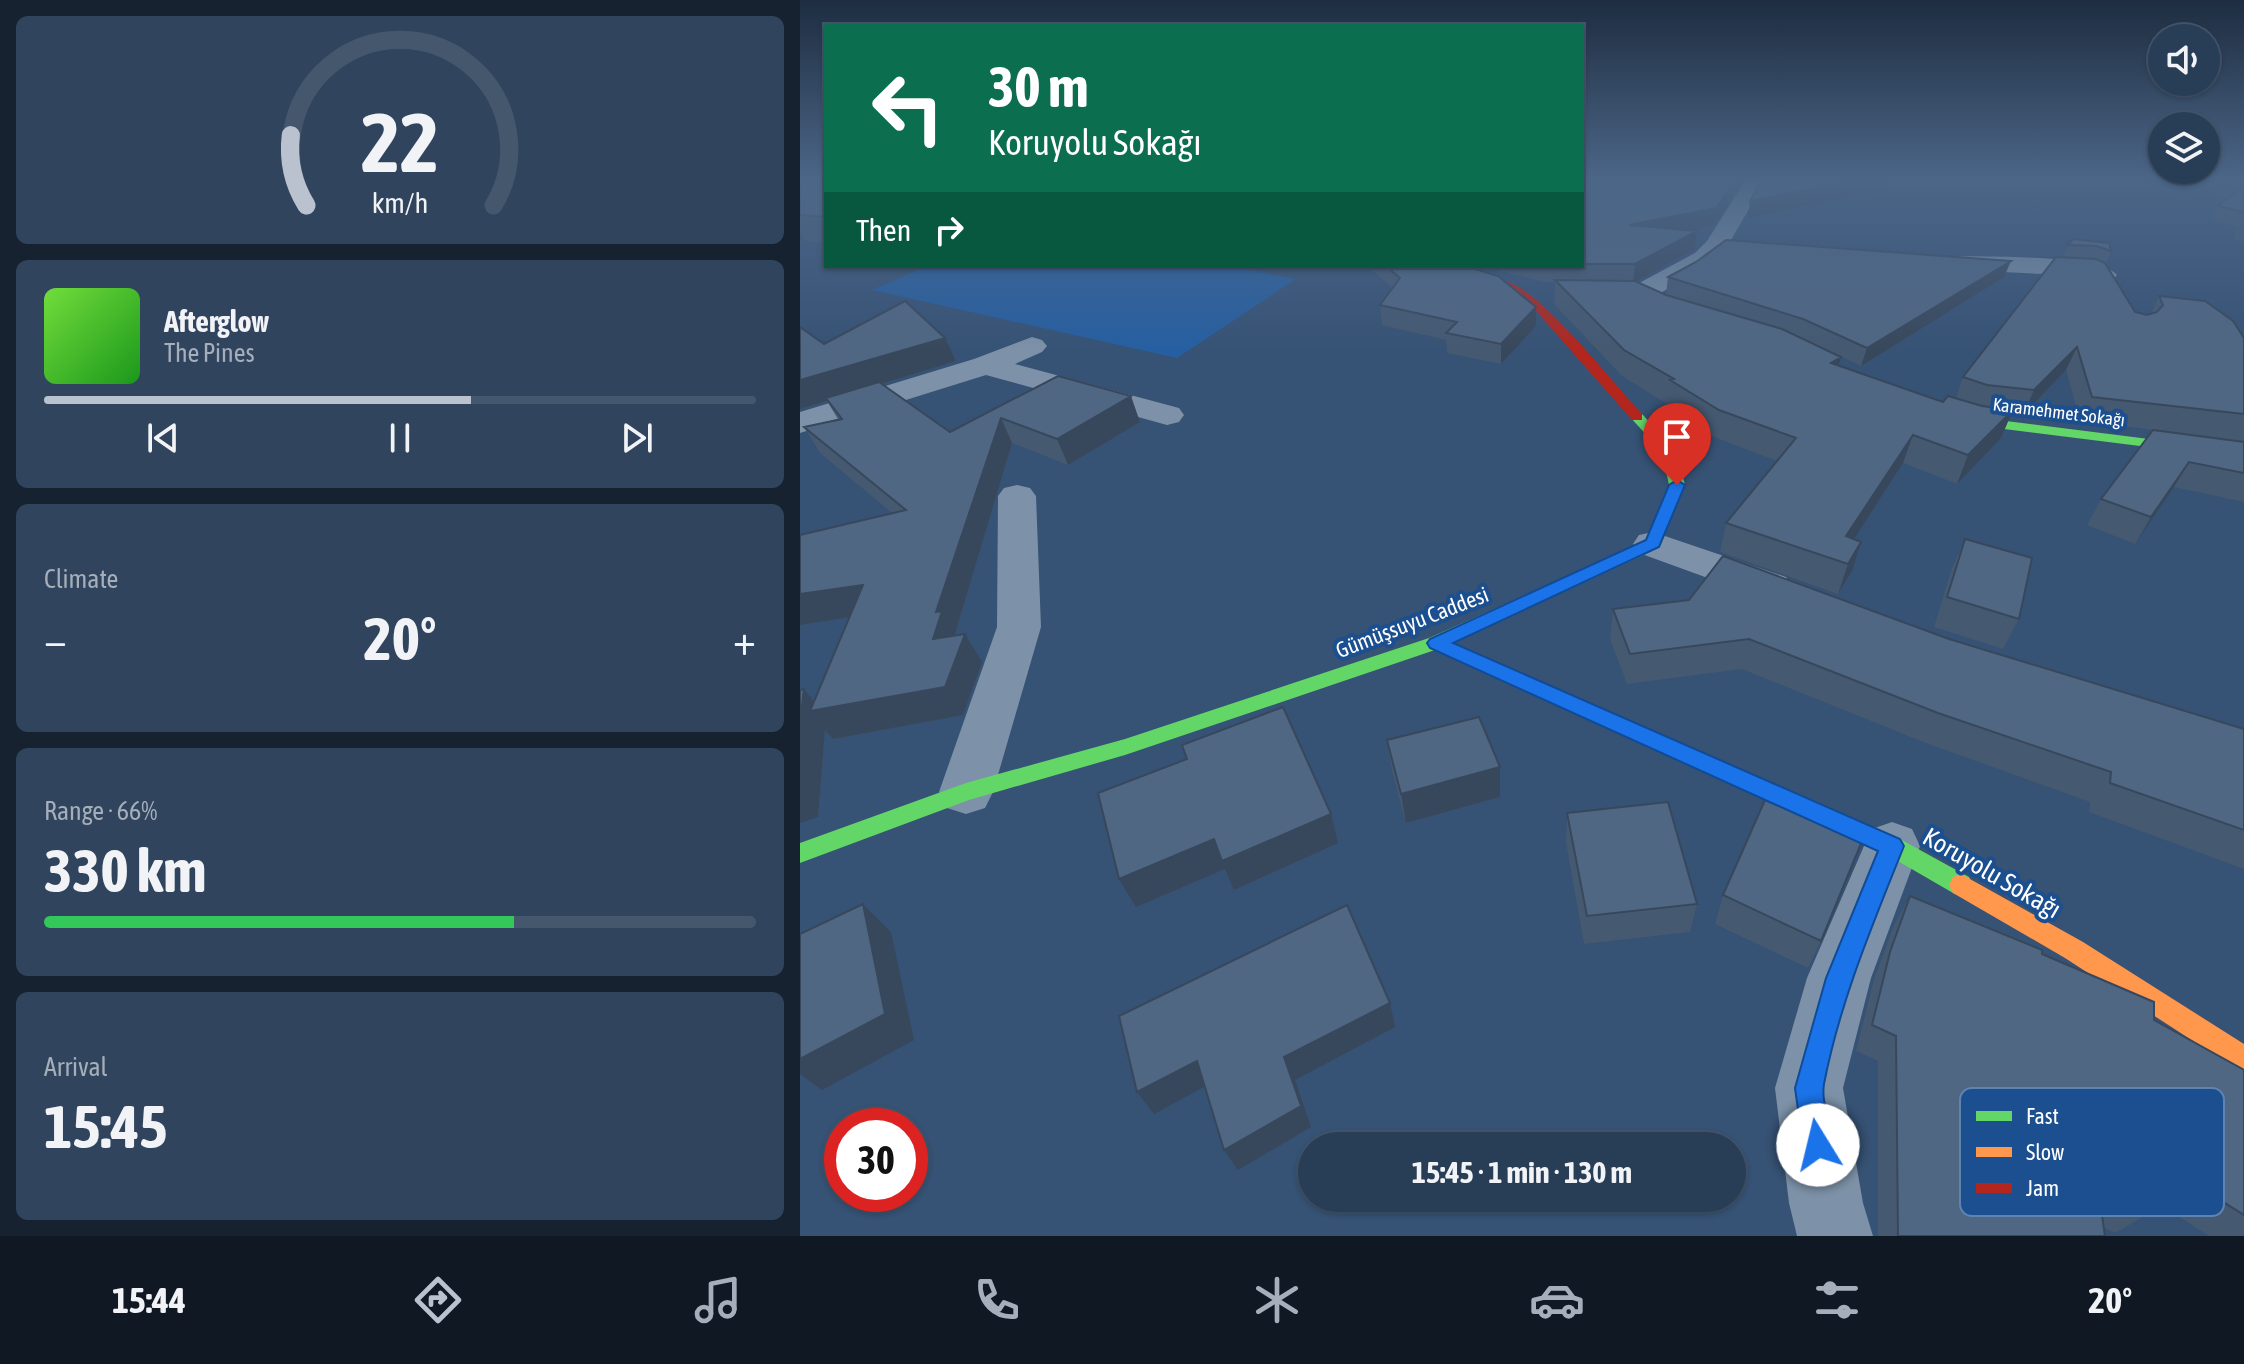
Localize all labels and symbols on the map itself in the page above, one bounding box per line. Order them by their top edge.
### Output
street label: Karamehmet Sokağı [1992,393,2126,431]
pin [1643,403,1711,485]
street label: Gümüşsuyu Caddesi [1332,581,1492,663]
street label: Koruyolu Sokağı [1918,821,2066,925]
legend [1960,1088,2224,1216]
position arrow [1776,1103,1860,1187]
text: Fast [2026,1103,2059,1129]
speed limit sign: 30 [824,1108,928,1212]
text: Slow [2026,1139,2064,1165]
text: Jam [2026,1175,2059,1201]

